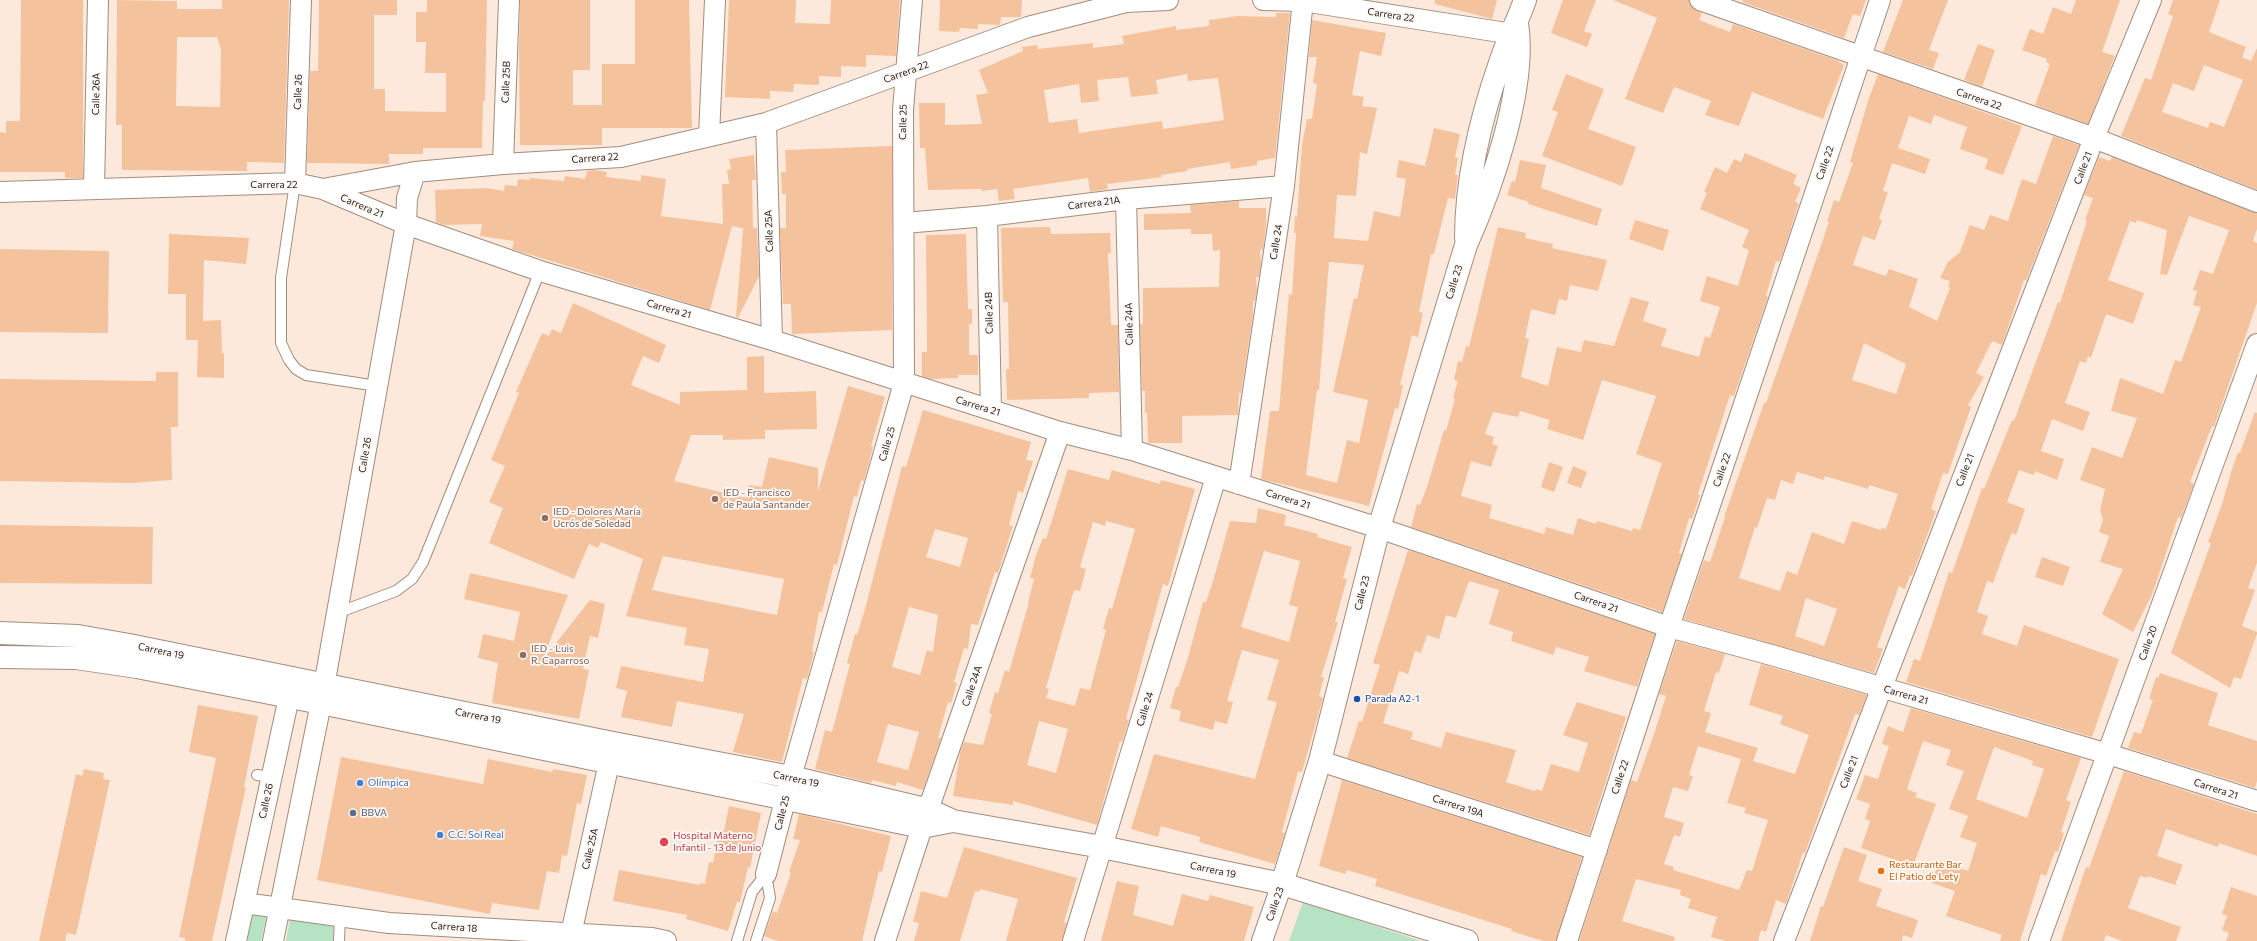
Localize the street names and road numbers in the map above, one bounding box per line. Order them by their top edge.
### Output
street label: Carrera 22 [1367,5,1415,25]
street label: Carrera 22 [882,58,930,86]
street label: Calle 25B [499,61,513,103]
street label: Calle 26A [90,73,102,115]
street label: Calle 26 [291,74,305,110]
street label: Carrera 22 [1955,86,2003,112]
street label: Calle 25 [897,104,909,140]
street label: Calle 22 [1814,144,1836,182]
street label: Carrera 22 [571,150,619,166]
street label: Calle 21 [2071,150,2095,186]
street label: Carrera 22 [250,179,298,191]
street label: Carrera 21 [338,191,386,221]
street label: Carrera 21A [1067,194,1121,212]
street label: Calle 25A [762,210,776,252]
street label: Calle 24 [1267,223,1285,261]
street label: Calle 23 [1443,263,1465,301]
street label: Calle 24B [983,292,995,334]
street label: Carrera 21 [645,297,693,321]
street label: Calle 24A [1123,303,1135,345]
street label: Carrera 21 [954,394,1002,418]
street label: Calle 25 [876,425,898,463]
street label: Calle 26 [356,436,374,474]
street label: Calle 22 [1711,451,1733,489]
street label: Calle 21 [1953,452,1977,488]
street label: Carrera 21 [1264,487,1312,511]
street label: Calle 23 [1352,574,1372,612]
street label: Carrera 21 [1572,589,1620,615]
street label: Calle 20 [2136,624,2160,662]
street label: Carrera 19 [137,640,185,662]
street label: Calle 24A [959,664,985,708]
street label: Carrera 21 [1882,683,1930,707]
street label: Calle 24 [1134,690,1156,728]
street label: Carrera 19 [454,706,502,726]
street label: Calle 21 [1837,754,1861,790]
street label: Calle 22 [1609,758,1631,796]
street label: Carrera 19 [772,768,820,790]
street label: Carrera 21 [2192,776,2240,802]
street label: Calle 26 [256,782,276,820]
street label: Carrera 19A [1431,792,1485,820]
street label: Calle 25 [772,794,792,832]
street label: Calle 25A [579,827,601,871]
street label: Carrera 19 [1189,859,1237,881]
street label: Calle 23 [1264,885,1286,923]
street label: Carrera 18 [430,919,478,935]

